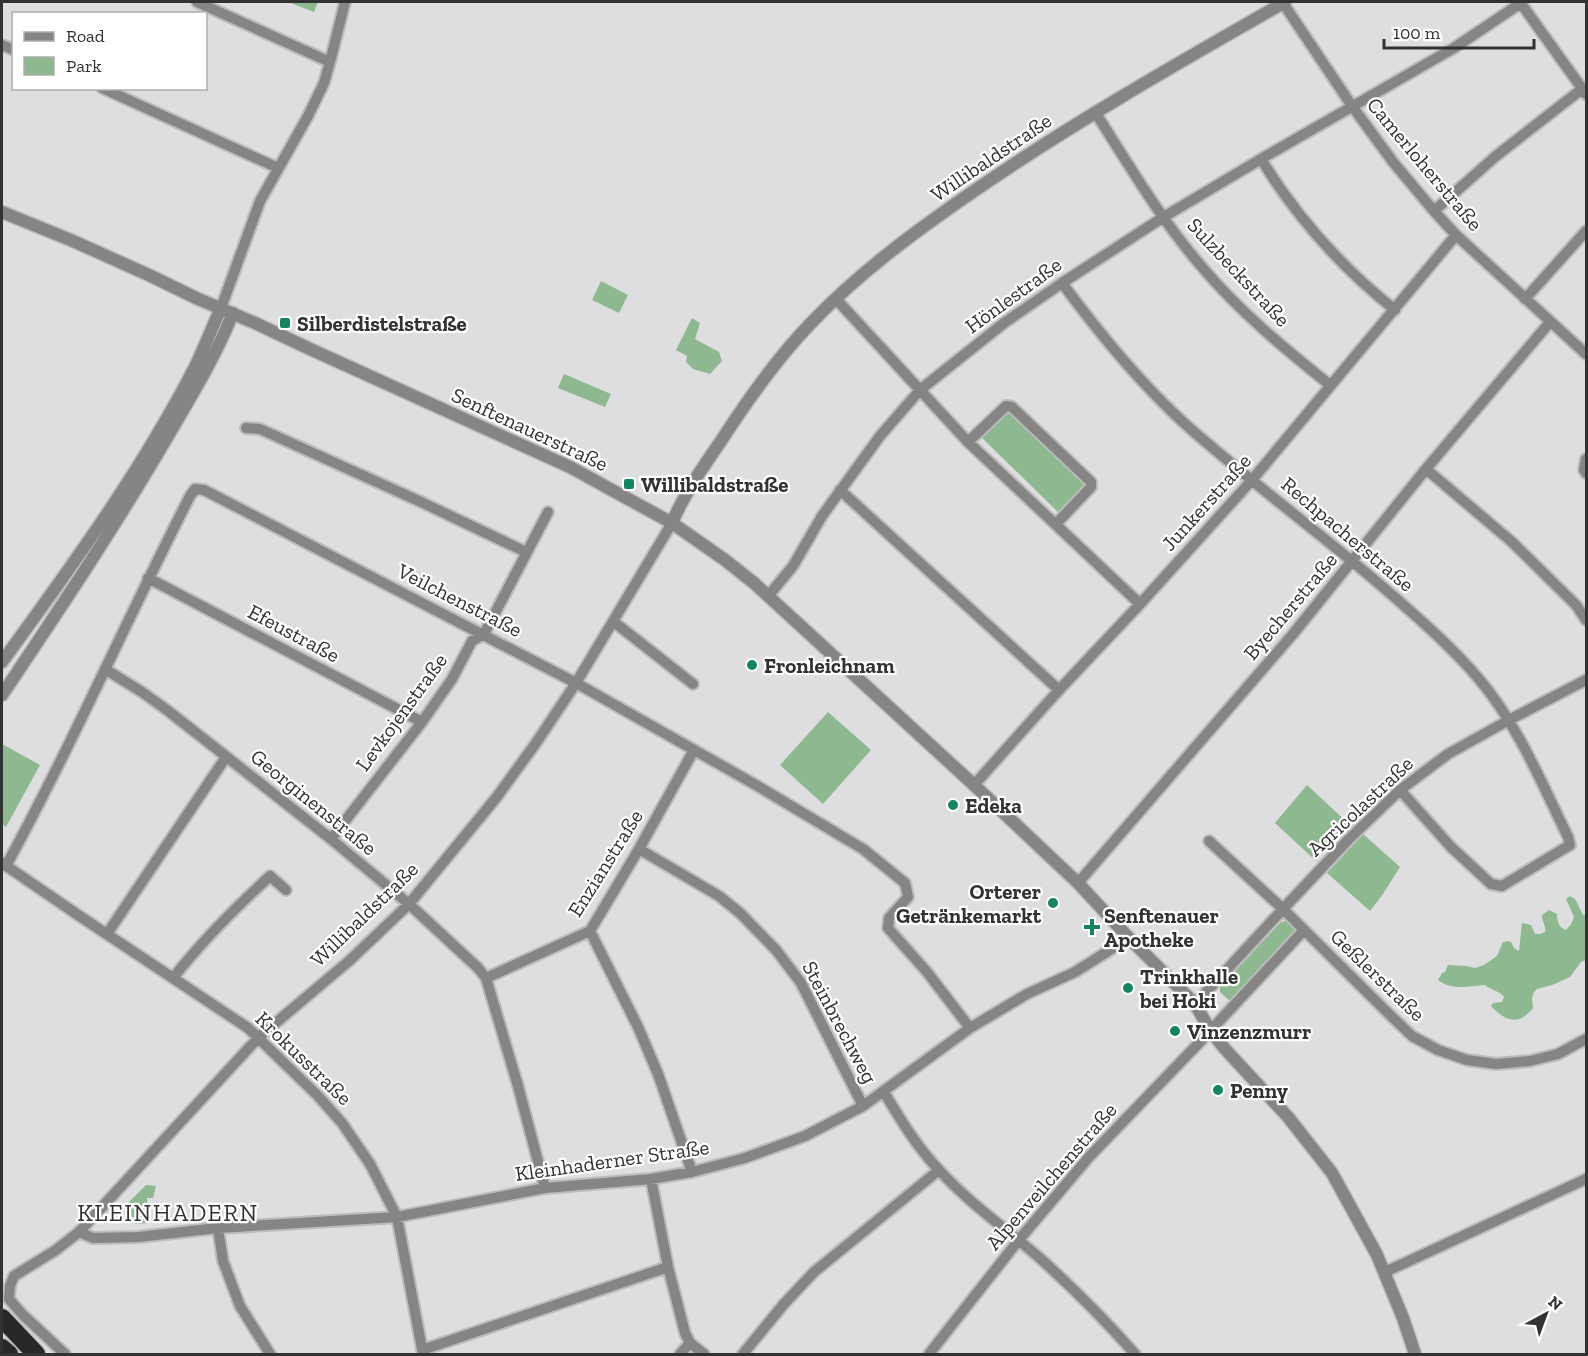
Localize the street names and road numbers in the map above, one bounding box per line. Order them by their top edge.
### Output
street label: Camerloherstraße [1362,92,1488,236]
street label: Willibaldstraße [926,107,1056,207]
street label: Sulzbeckstraße [1182,212,1296,332]
street label: Hönlestraße [960,252,1066,338]
street label: Senftenauerstraße [448,382,612,476]
street label: Junkerstraße [1156,448,1256,556]
street label: Rechpacherstraße [1277,471,1419,597]
street label: Byecherstraße [1238,547,1342,665]
street label: Veilchenstraße [393,557,527,642]
street label: Efeustraße [244,598,344,668]
street label: Levkojenstraße [350,648,453,776]
street label: Georginenstraße [246,744,382,861]
street label: Agricolastraße [1302,751,1418,861]
street label: Enzianstraße [562,805,648,921]
street label: Willibaldstraße [305,856,423,972]
street label: Geßlerstraße [1325,924,1431,1026]
street label: Steinbrechweg [797,957,883,1088]
street label: Krokusstraße [251,1006,358,1110]
street label: Alpenveilchenstraße [980,1097,1122,1255]
street label: Kleinhaderner Straße [513,1134,711,1186]

